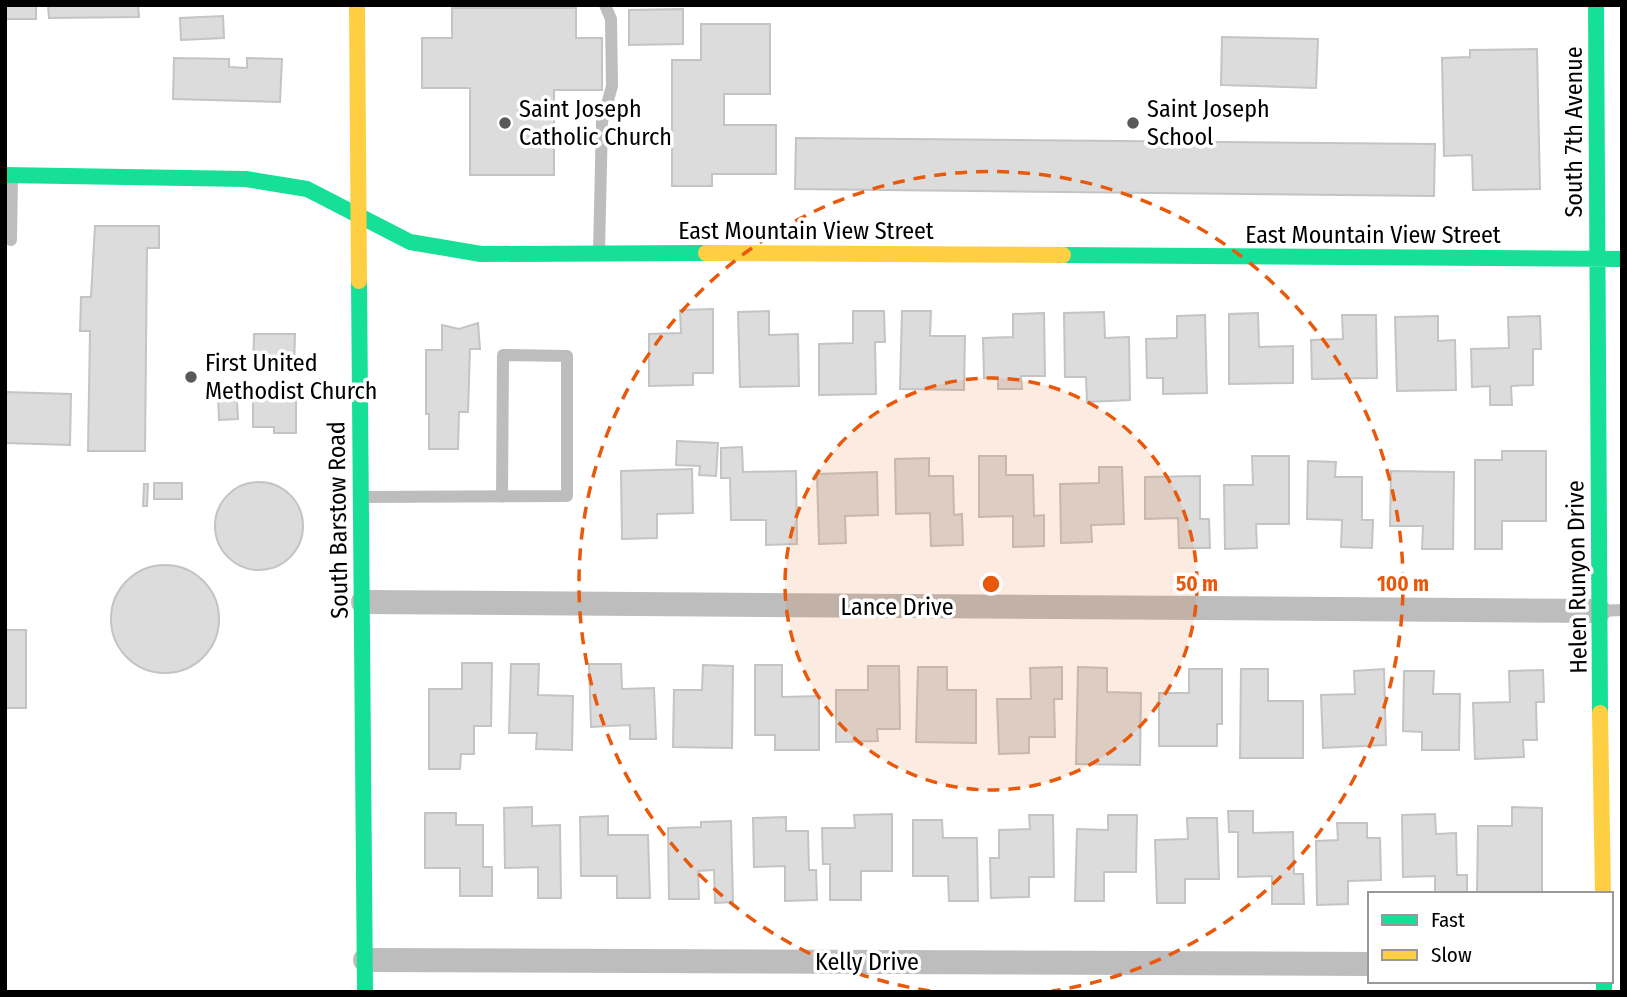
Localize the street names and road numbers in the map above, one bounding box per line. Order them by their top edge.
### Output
street label: South 7th Avenue [1560,46,1588,218]
street label: East Mountain View Street [678,217,934,245]
street label: East Mountain View Street [1245,221,1501,249]
street label: South Barstow Road [322,421,354,619]
street label: Helen Runyon Drive [1561,480,1593,674]
street label: Lance Drive [841,593,954,621]
street label: Kelly Drive [815,948,919,976]

